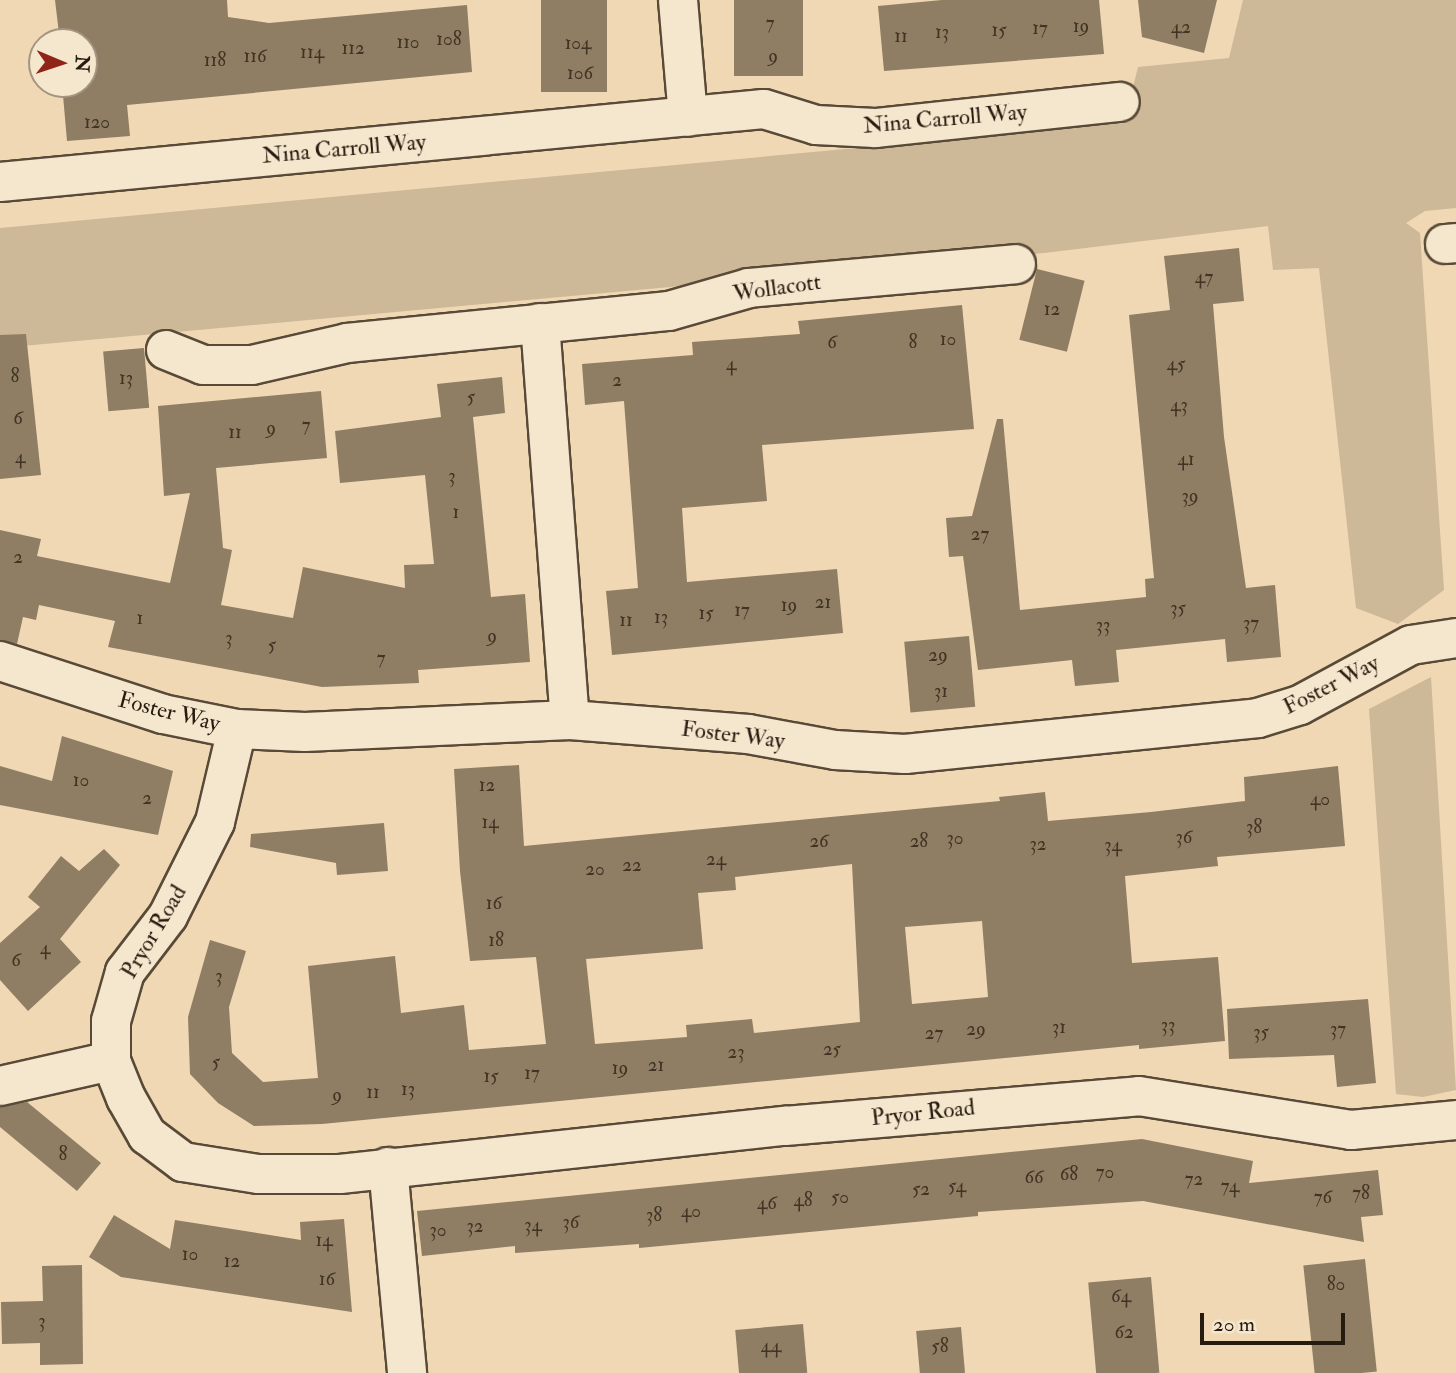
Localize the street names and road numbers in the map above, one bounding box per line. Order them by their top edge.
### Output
street label: Nina Carroll Way [862,98,1028,140]
street label: Nina Carroll Way [261,128,427,170]
street label: Wollacott [731,268,823,308]
street label: Foster Way [1278,649,1384,721]
street label: Foster Way [115,686,223,738]
street label: Foster Way [680,715,786,755]
street label: Pryor Road [115,880,193,984]
street label: Pryor Road [870,1094,976,1132]

